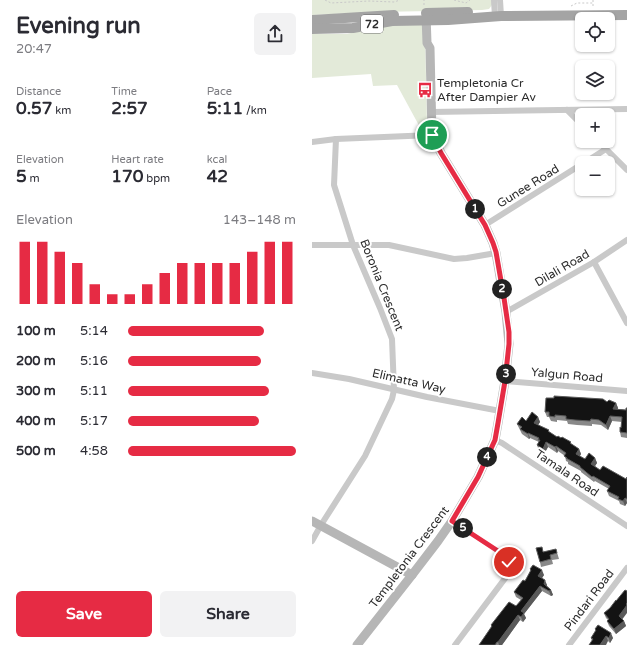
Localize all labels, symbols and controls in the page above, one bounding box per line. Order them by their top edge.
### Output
map controls [575,12,615,196]
button: locate [575,12,615,52]
text: Evening run [16,13,141,39]
button: share [254,13,296,55]
road number: 72 [361,15,383,33]
text: 20:47 [16,41,52,57]
button: layers [575,60,615,100]
place label: Templetonia Cr After Dampier Av [437,76,536,104]
bus stop icon: Templetonia Cr After Dampier Av [416,81,434,99]
text: Distance [16,85,61,98]
text: Time [111,85,137,98]
text: Pace [207,85,232,98]
text: 0.57 [16,98,52,119]
text: 2:57 [111,98,148,119]
text: 5:11 [207,98,243,119]
text: km [52,104,71,117]
text: /km [243,104,267,117]
button: + [575,108,615,148]
pin [415,118,449,152]
icon: arrive [421,124,443,146]
text: Elevation [16,153,64,166]
text: Heart rate [111,153,164,166]
text: kcal [207,153,227,166]
button: − [575,156,615,196]
street label: Gunee Road [494,161,562,211]
text: 5 [16,166,27,187]
text: 170 [111,166,143,187]
text: 42 [207,166,228,187]
text: m [27,172,40,185]
text: bpm [143,172,170,185]
pin: 1 [465,199,485,219]
text: 1 [472,202,478,215]
text: Elevation [16,212,73,228]
text: 143–148 m [223,212,296,228]
street label: Boronia Crescent [357,237,407,333]
street label: Dilali Road [532,247,592,289]
pin: 2 [492,279,512,299]
text: 2 [499,282,505,295]
text: 100 m [16,323,56,339]
text: 5:14 [80,323,108,339]
text: 200 m [16,353,56,369]
text: 5:16 [80,353,108,369]
pin: 3 [496,364,516,384]
street label: Yalgun Road [531,365,603,385]
street label: Elimatta Way [371,366,448,396]
text: 3 [503,367,509,380]
text: 300 m [16,383,56,399]
text: 5:11 [80,383,108,399]
text: 400 m [16,413,56,429]
text: 5:17 [80,413,108,429]
text: 500 m [16,443,56,459]
text: 4:58 [80,443,108,459]
pin: 4 [477,447,497,467]
street label: Tamala Road [532,447,602,499]
text: 4 [484,450,490,463]
street label: Templetonia Crescent [366,503,452,611]
pin: 5 [453,518,473,538]
text: 5 [460,521,466,534]
pin [492,545,526,579]
icon: check [498,551,520,573]
street label: Pindari Road [561,566,617,634]
button: Save [16,591,152,637]
button: Share [160,591,296,637]

